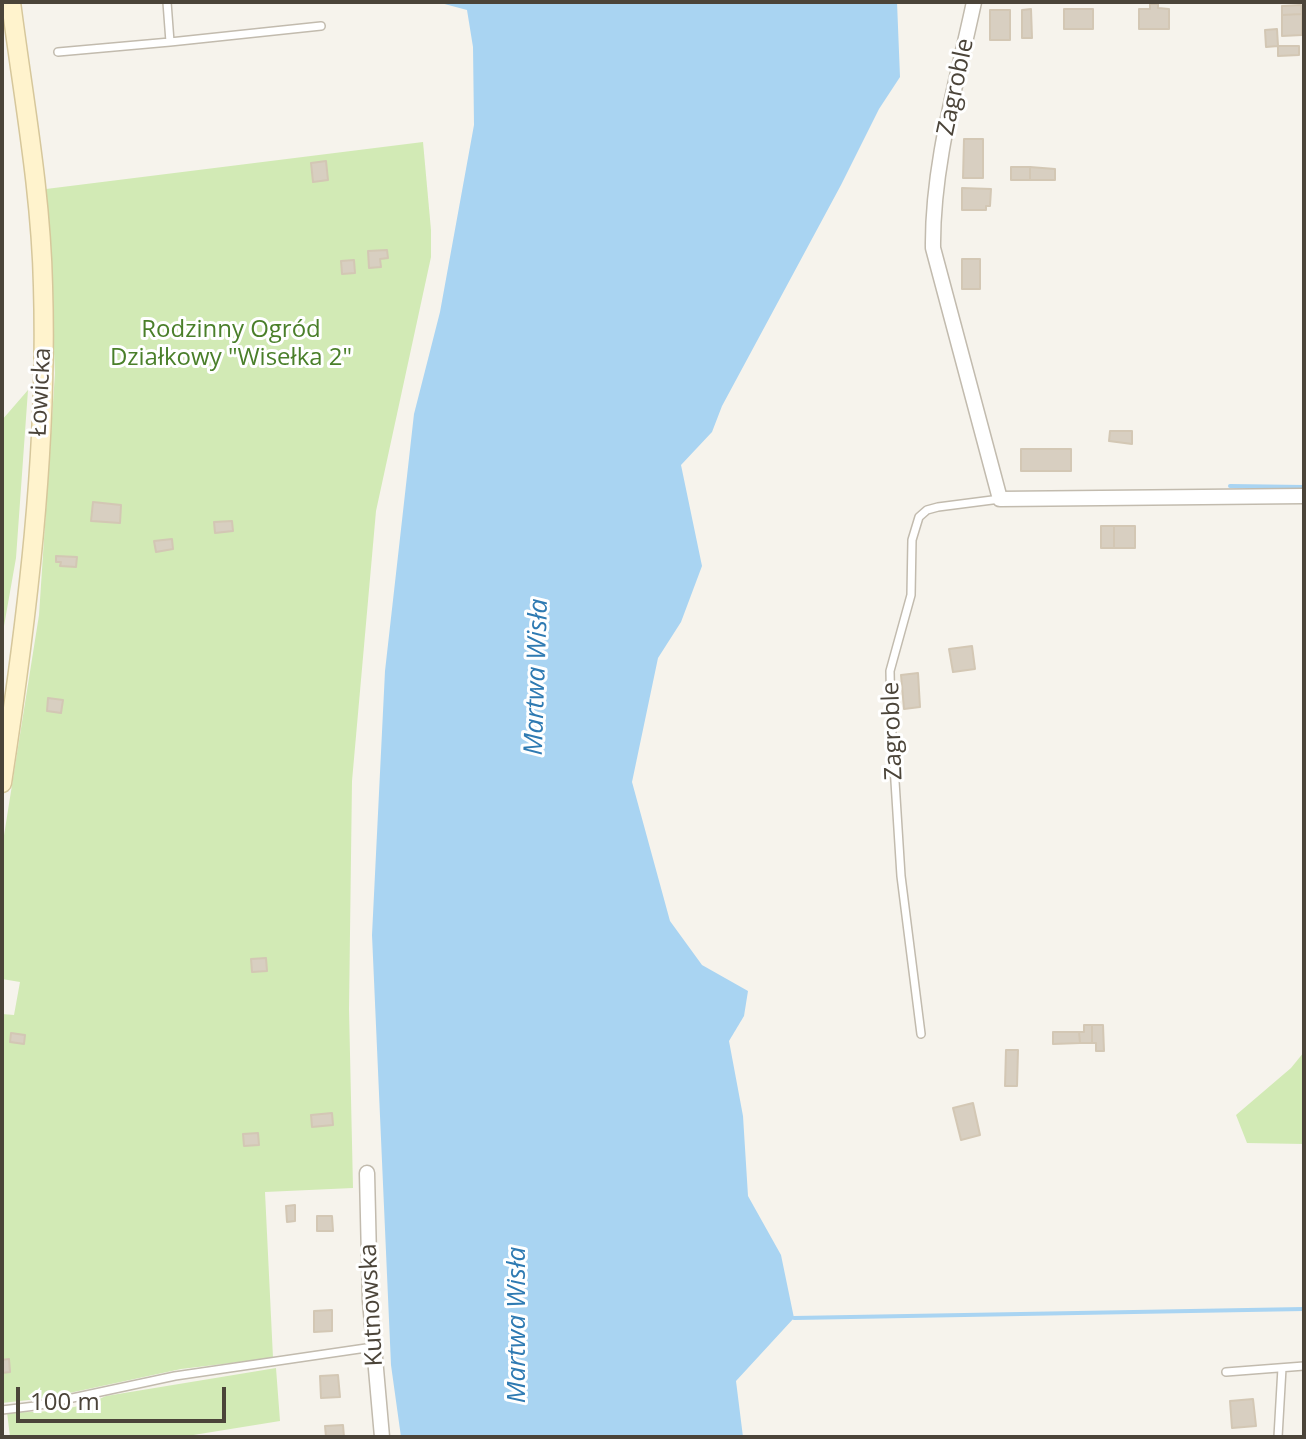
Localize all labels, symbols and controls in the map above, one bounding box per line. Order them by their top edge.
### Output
street label: Zagroble [932,36,980,138]
park label: Rodzinny Ogród Działkowy "Wisełka 2" [110,316,352,372]
street label: Łowicka [24,347,58,437]
water label: Martwa Wisła [519,598,555,756]
street label: Zagroble [877,681,909,781]
street label: Kutnowska [354,1243,390,1367]
water label: Martwa Wisła [502,1247,534,1403]
scale bar [20,1371,230,1421]
text: 100 m [30,1384,100,1417]

